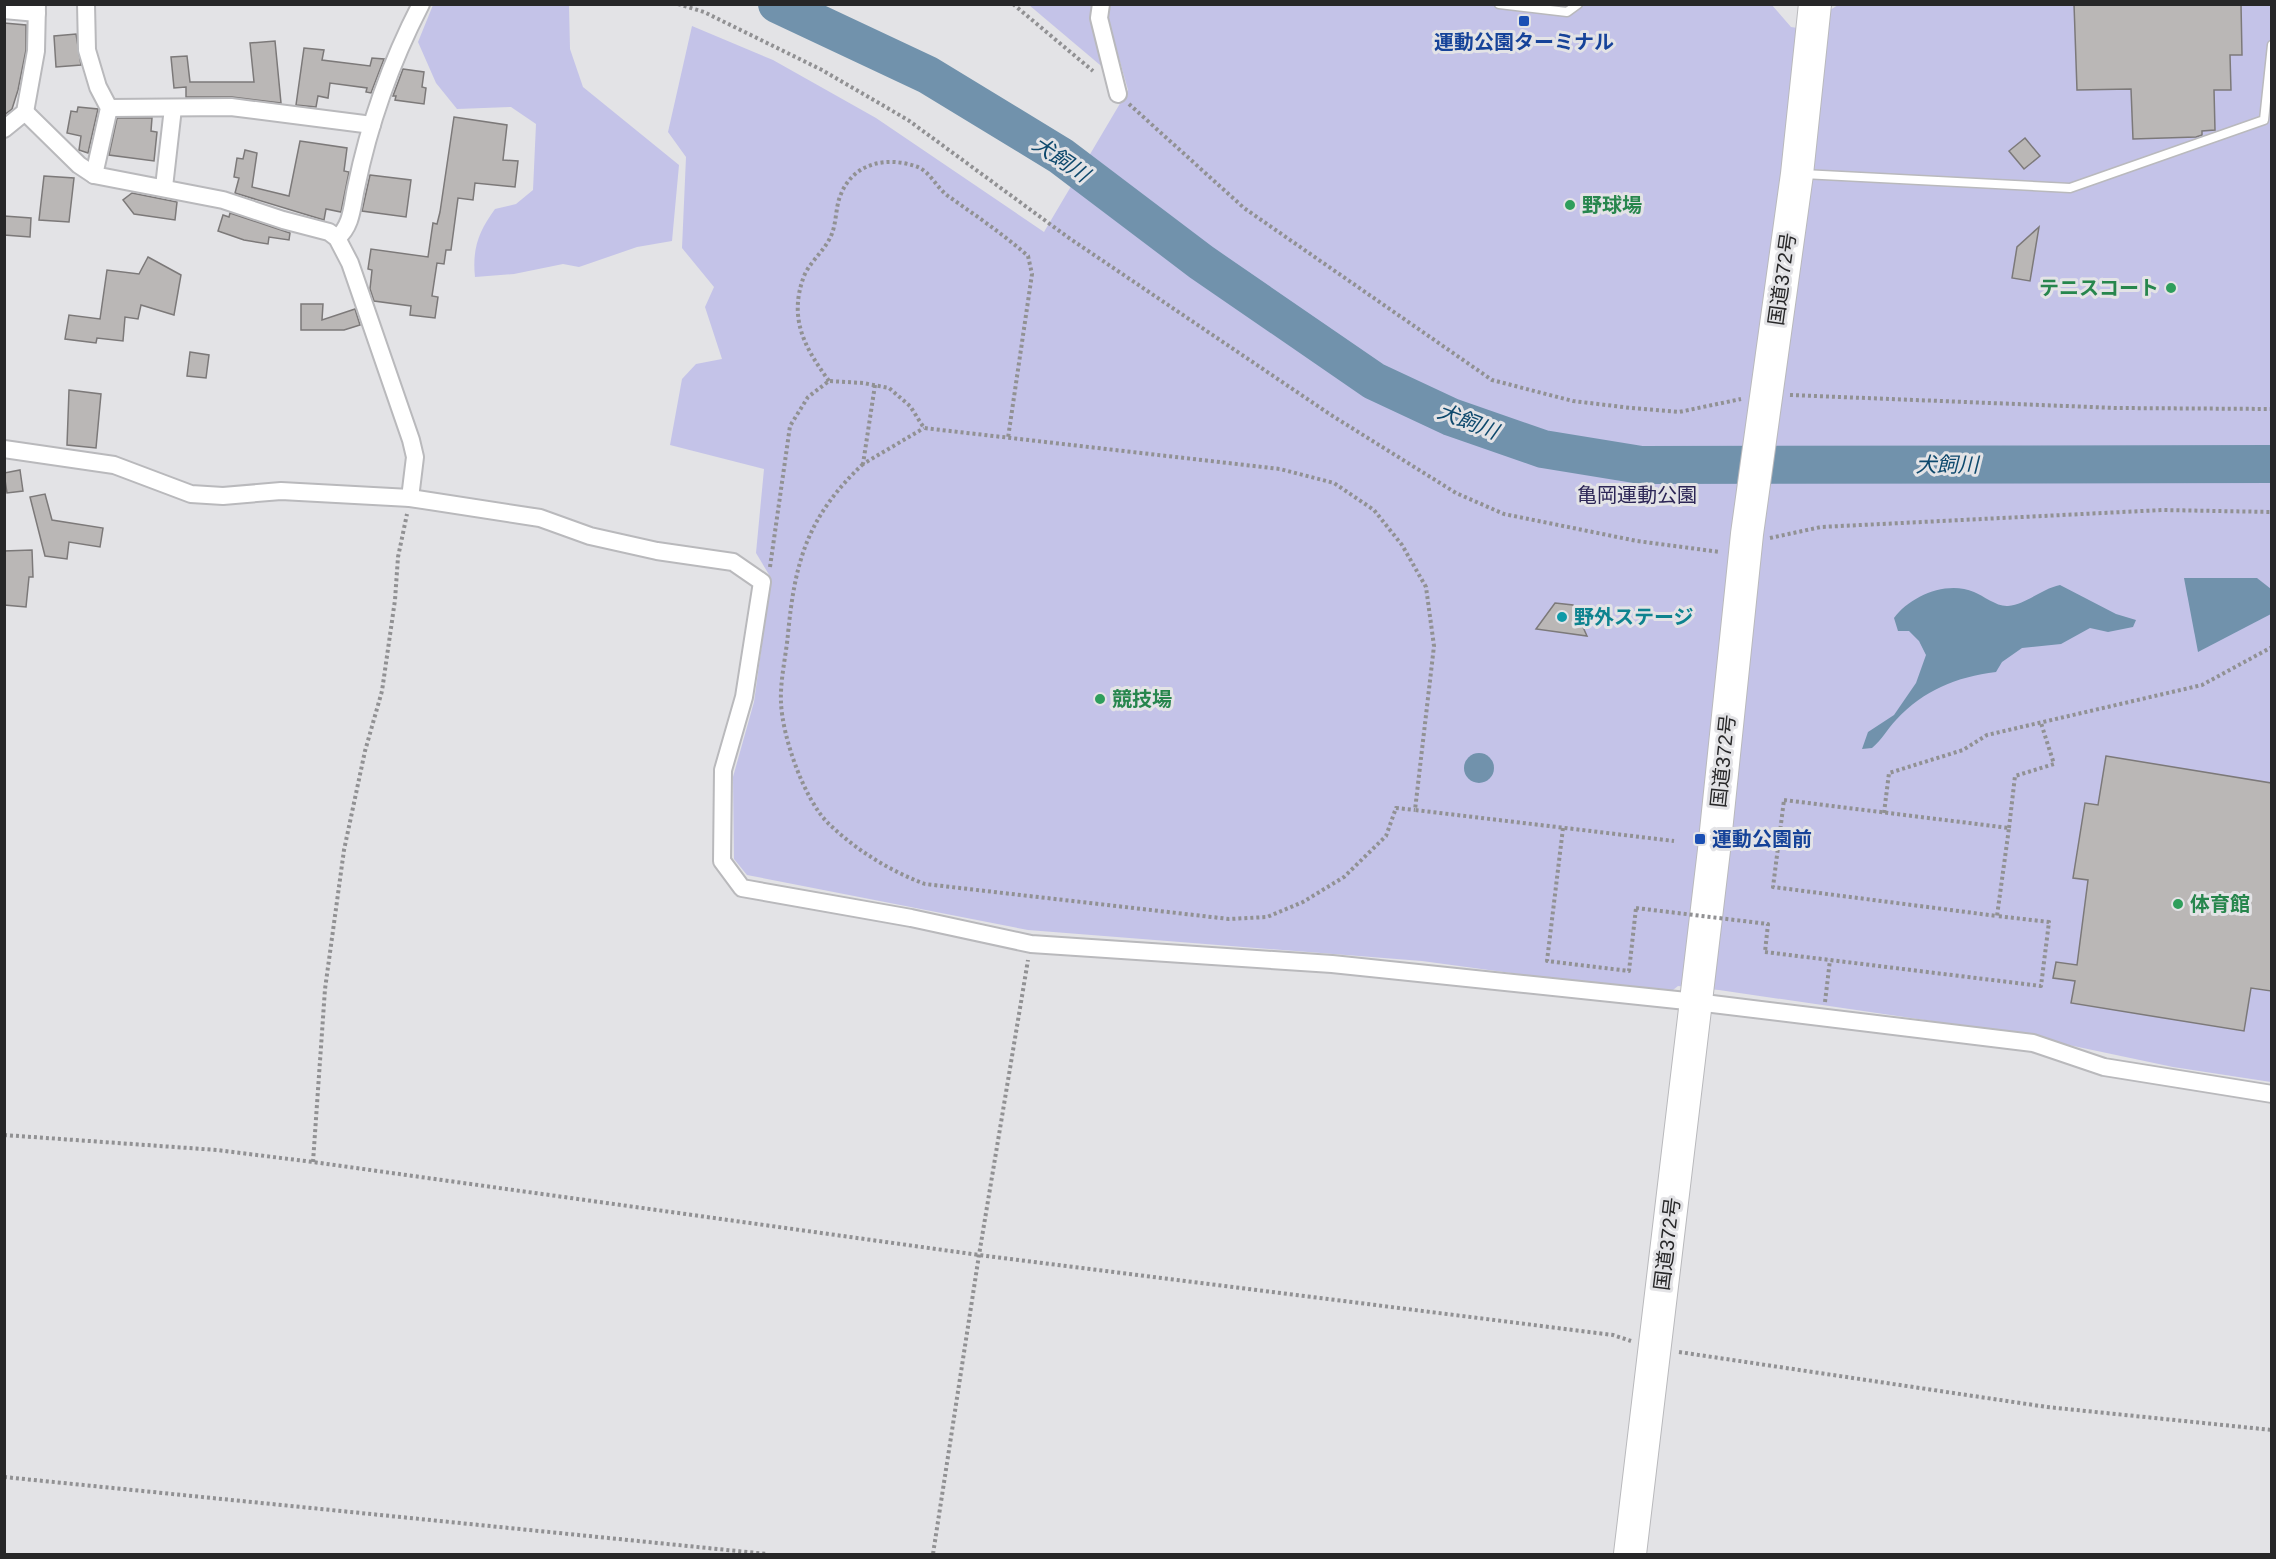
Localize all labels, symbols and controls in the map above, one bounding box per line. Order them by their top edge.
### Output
marker: 運動公園ターミナル [1517,14,1531,28]
place label: 運動公園ターミナル [1434,31,1614,53]
water label: 犬飼川 [1028,132,1095,187]
place label: 野球場 [1582,194,1642,216]
marker: 野球場 [1563,198,1577,212]
street label: 国道372号 [1765,231,1799,327]
place label: テニスコート [2039,277,2159,299]
marker: テニスコート [2164,281,2178,295]
water label: 犬飼川 [1434,399,1503,444]
water label: 犬飼川 [1916,453,1980,476]
park label: 亀岡運動公園 [1577,484,1697,506]
place label: 野外ステージ [1574,606,1694,628]
marker: 野外ステージ [1555,610,1569,624]
place label: 競技場 [1112,688,1172,710]
marker: 競技場 [1093,692,1107,706]
street label: 国道372号 [1707,713,1739,809]
place label: 運動公園前 [1712,828,1812,850]
marker: 運動公園前 [1693,832,1707,846]
place label: 体育館 [2190,893,2250,915]
marker: 体育館 [2171,897,2185,911]
street label: 国道372号 [1650,1196,1684,1292]

